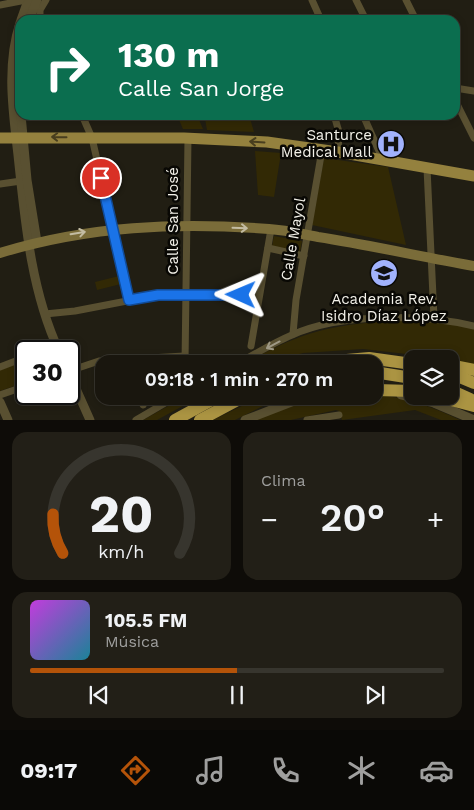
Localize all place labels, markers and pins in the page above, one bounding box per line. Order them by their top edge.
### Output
place label: Santurce Medical Mall [281,126,372,161]
hospital icon: Santurce Medical Mall [376,129,406,159]
pin [80,157,122,199]
school or university icon: Academia Rev. Isidro Díaz López [369,258,399,288]
place label: Academia Rev. Isidro Díaz López [321,290,447,325]

